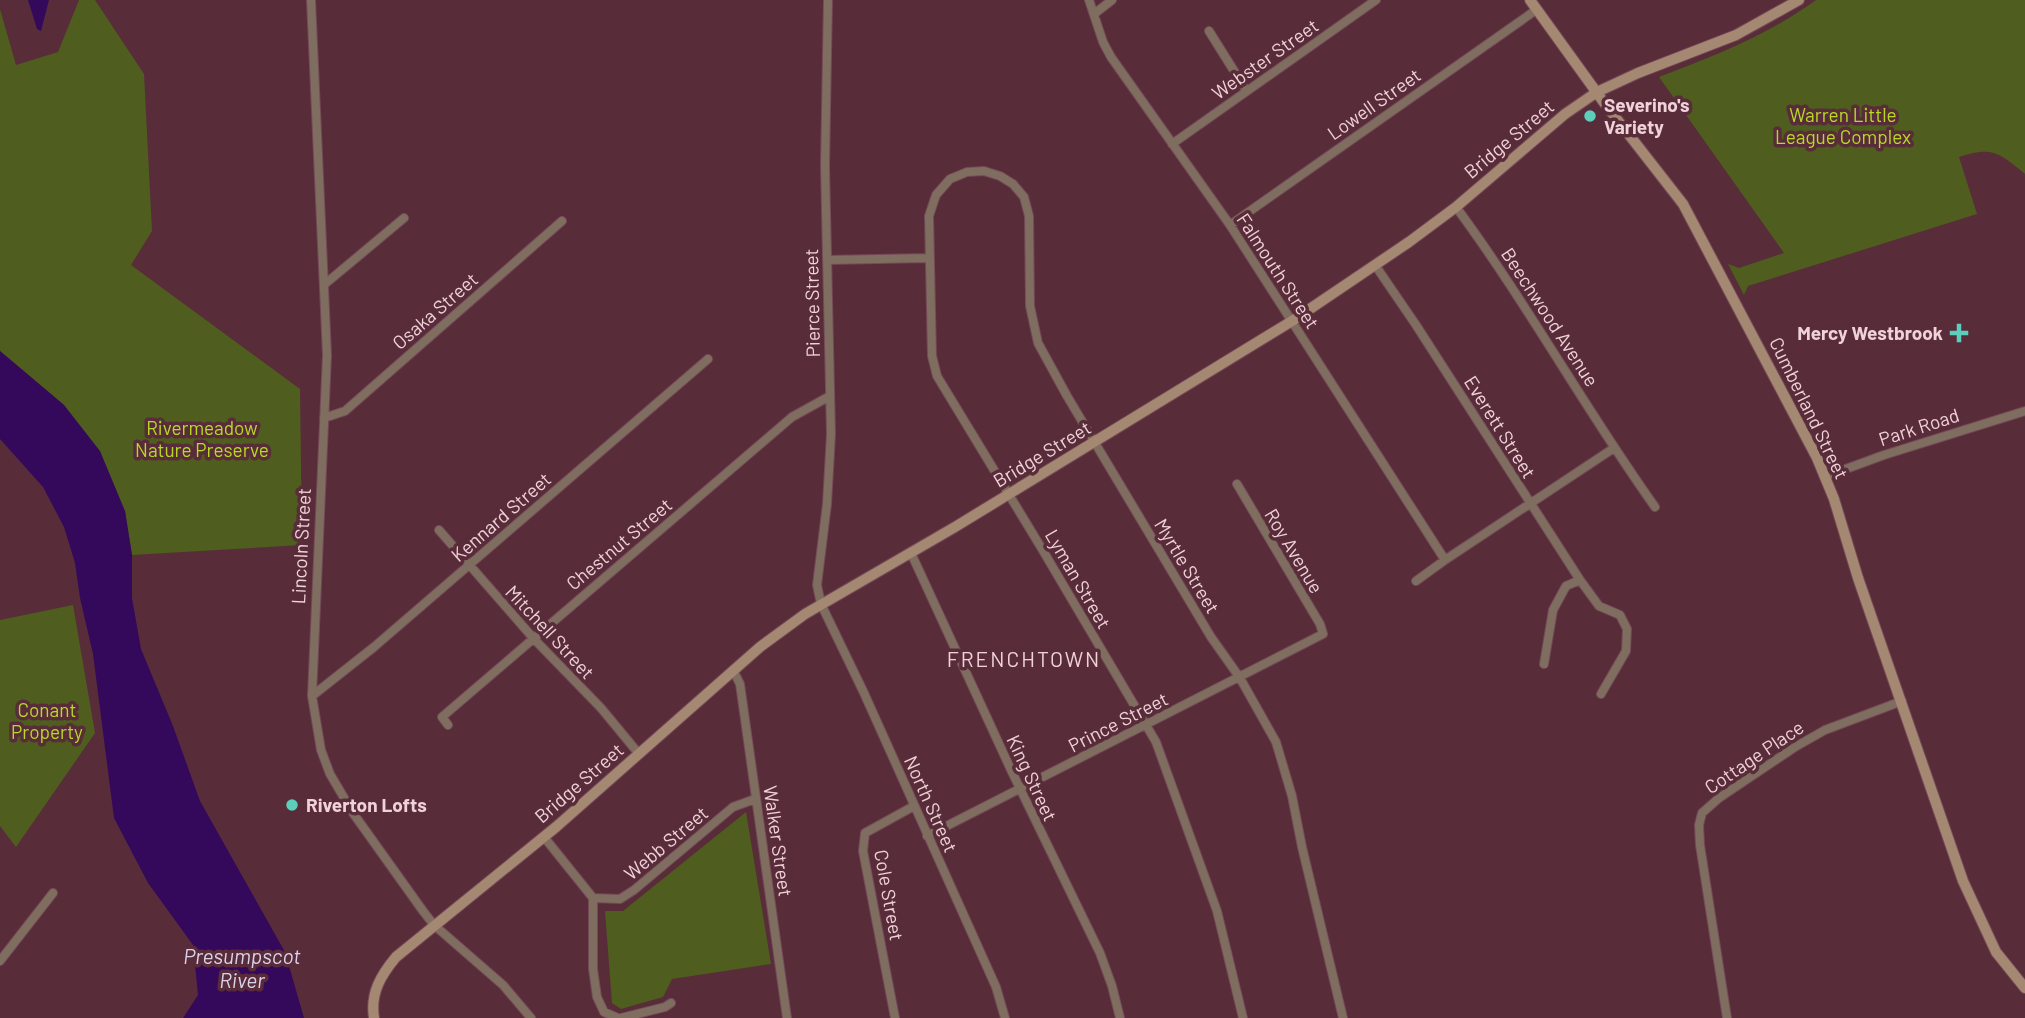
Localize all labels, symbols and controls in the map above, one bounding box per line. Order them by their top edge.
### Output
street label: Webster Street [1207,13,1322,104]
street label: Lowell Street [1323,63,1425,144]
place label: Severino's Variety [1604,93,1690,138]
street label: Bridge Street [1459,94,1558,183]
park label: Warren Little League Complex [1775,103,1911,148]
marker: Severino's Variety [1582,108,1598,124]
street label: Falmouth Street [1232,209,1324,333]
street label: Beechwood Avenue [1497,243,1604,390]
street label: Pierce Street [799,248,824,358]
street label: Osaka Street [387,267,482,354]
place label: Mercy Westbrook [1797,321,1943,344]
marker: Mercy Westbrook [1949,323,1969,343]
street label: Cumberland Street [1765,333,1854,482]
street label: Everett Street [1460,371,1541,482]
street label: Park Road [1876,403,1962,450]
street label: Bridge Street [989,415,1095,492]
park label: Rivermeadow Nature Preserve [135,416,269,461]
street label: Kennard Street [446,467,555,566]
street label: Lincoln Street [286,487,315,605]
street label: Chestnut Street [561,493,676,594]
street label: Roy Avenue [1260,504,1329,597]
street label: Myrtle Street [1150,514,1225,617]
street label: Lyman Street [1041,525,1116,632]
street label: Mitchell Street [501,580,600,683]
district label: FRENCHTOWN [947,646,1101,671]
street label: Prince Street [1064,687,1171,756]
park label: Conant Property [11,698,83,743]
street label: Cottage Place [1700,715,1808,798]
street label: King Street [1002,731,1062,825]
street label: Bridge Street [530,738,628,827]
street label: North Street [900,752,963,856]
street label: Walker Street [759,784,798,898]
place label: Riverton Lofts [306,793,427,816]
marker: Riverton Lofts [284,797,300,813]
street label: Webb Street [619,801,712,884]
street label: Cole Street [870,848,909,942]
water label: Presumpscot River [183,943,301,992]

